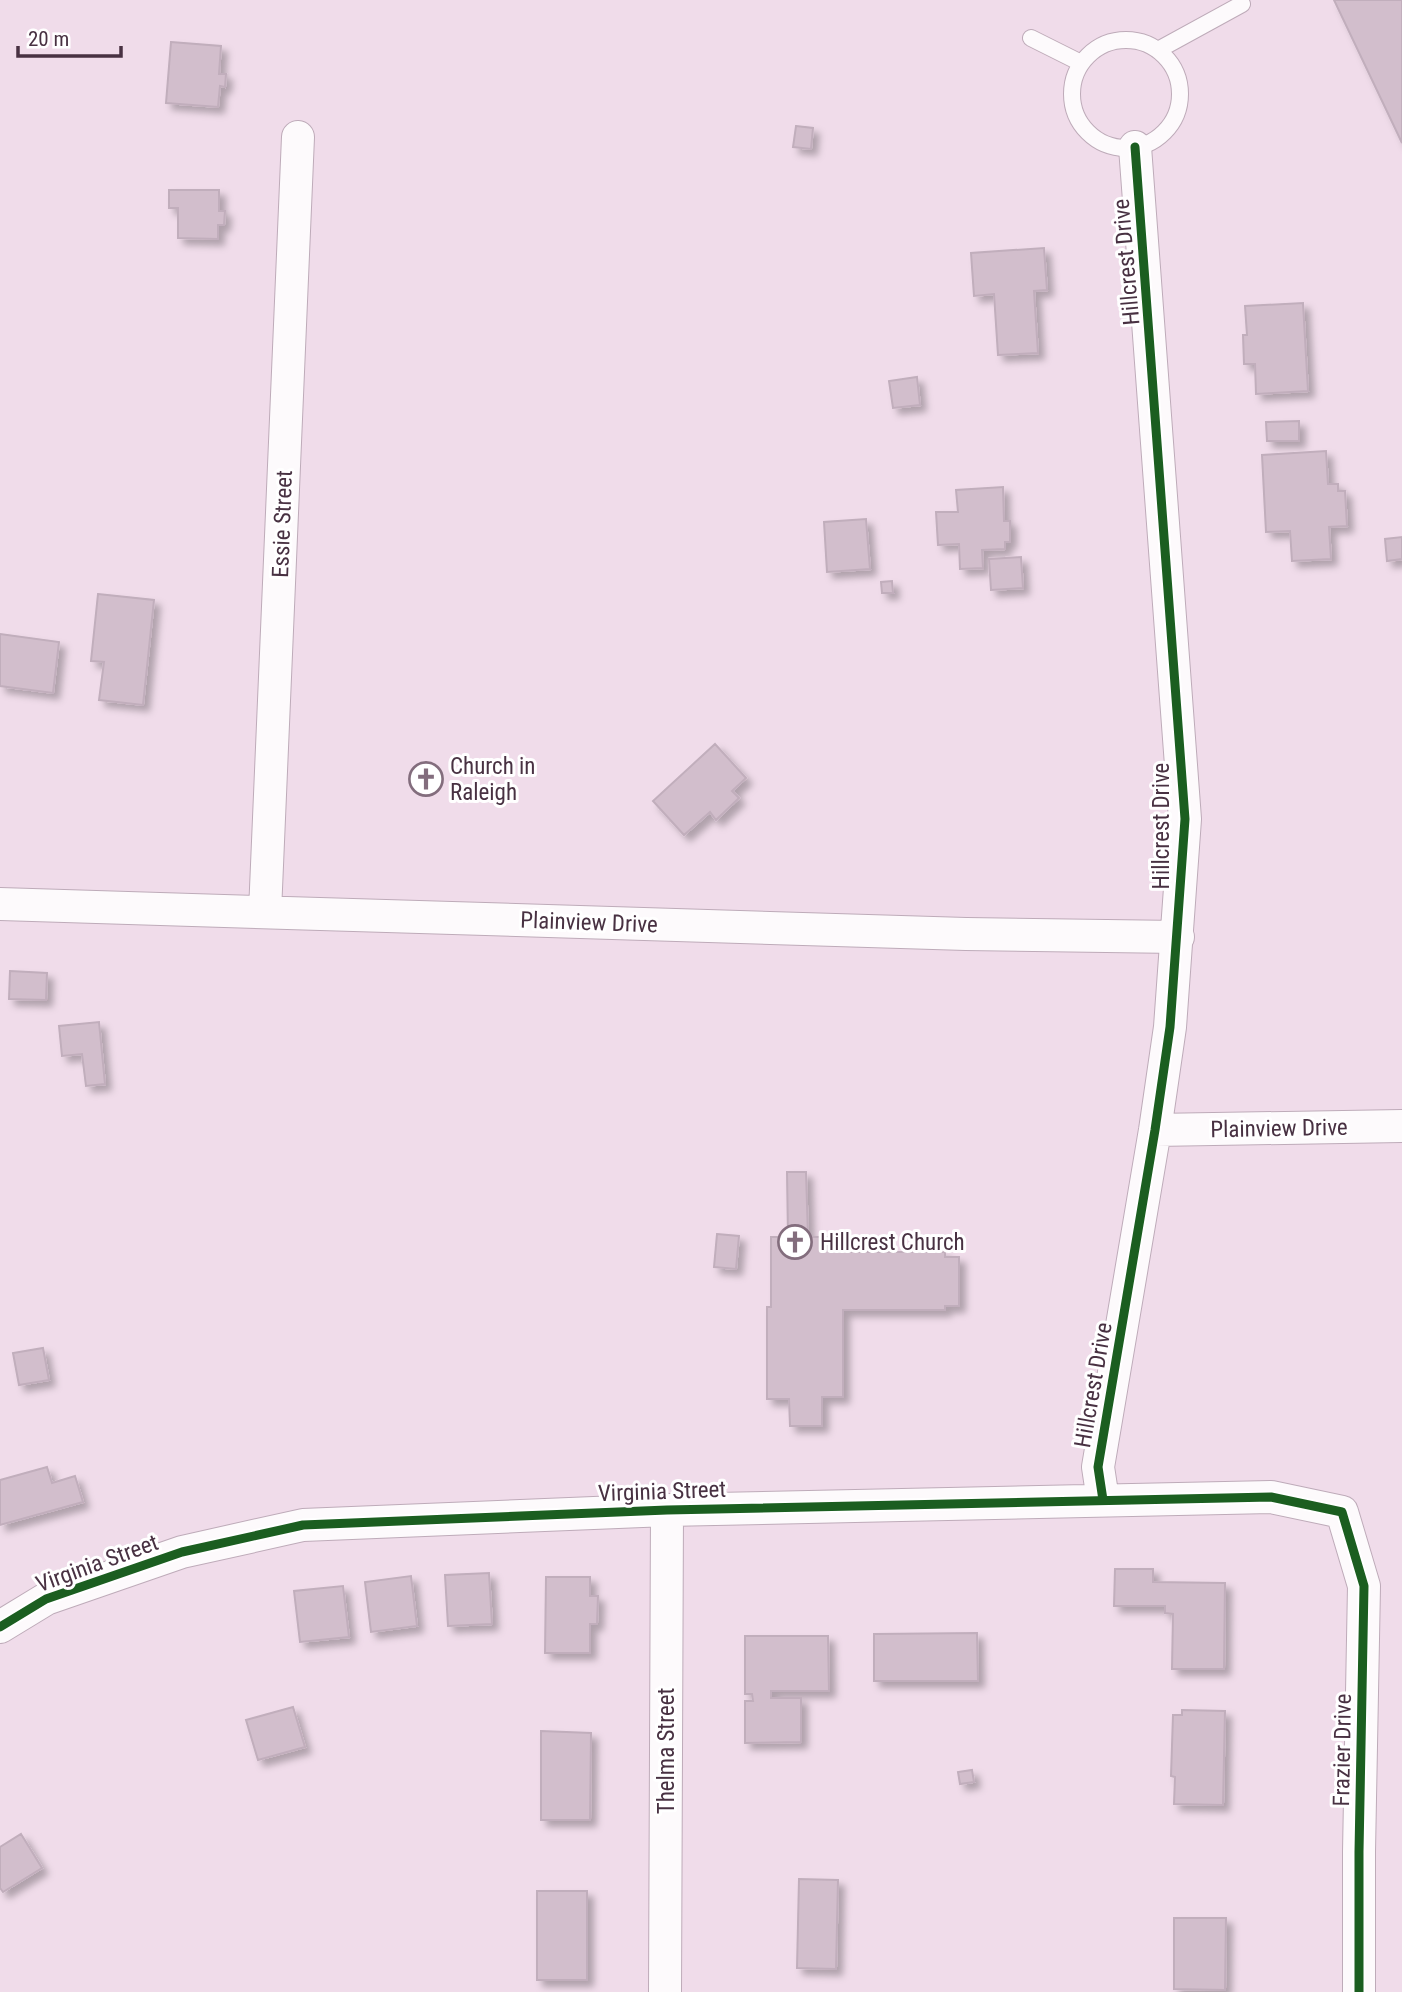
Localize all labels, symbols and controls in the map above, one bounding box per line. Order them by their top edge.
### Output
scale bar [18,14,121,58]
text: 20 m [28,27,69,51]
street label: Hillcrest Drive [1108,198,1145,326]
street label: Essie Street [267,470,298,578]
place label: Church in Raleigh [450,753,536,806]
church icon: Church in Raleigh [407,760,445,798]
street label: Hillcrest Drive [1148,763,1175,889]
street label: Plainview Drive [520,907,658,938]
street label: Plainview Drive [1210,1114,1348,1143]
church icon: Hillcrest Church [776,1223,814,1261]
place label: Hillcrest Church [820,1229,965,1256]
street label: Hillcrest Drive [1069,1320,1118,1450]
street label: Virginia Street [597,1476,727,1507]
street label: Virginia Street [32,1529,162,1598]
street label: Thelma Street [653,1688,680,1814]
street label: Frazier Drive [1328,1693,1357,1807]

